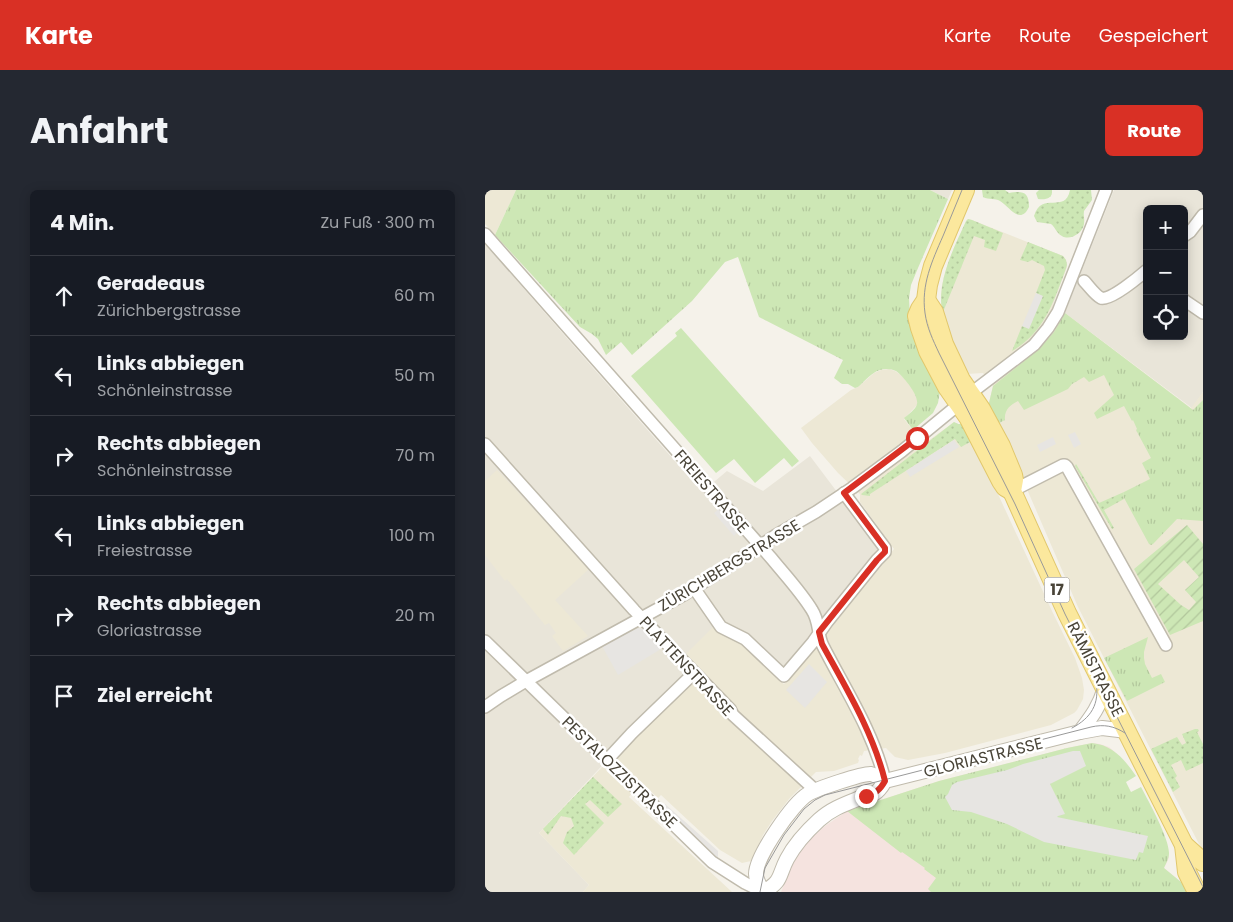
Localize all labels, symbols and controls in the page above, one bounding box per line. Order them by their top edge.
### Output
text: Karte [25,19,93,52]
text: Karte [944,23,991,48]
text: Route [1019,23,1071,48]
text: Gespeichert [1099,23,1208,48]
button: Route [1105,105,1203,156]
text: Anfahrt [30,106,169,155]
map controls [1143,205,1188,340]
button: + [1143,205,1188,250]
text: 4 Min. [50,208,114,237]
text: Zu Fuß · 300 m [320,211,435,234]
button: − [1143,250,1188,295]
text: Geradeaus [97,270,205,297]
icon: ahead [50,282,78,310]
text: 60 m [394,284,435,307]
button: locate [1143,295,1188,340]
text: Zürichbergstrasse [97,299,241,322]
text: Links abbiegen [97,350,244,377]
icon: left [50,362,78,390]
text: 50 m [394,364,435,387]
text: Schönleinstrasse [97,379,232,402]
route start [906,427,929,450]
text: Rechts abbiegen [97,430,261,457]
icon: right [50,442,78,470]
text: 70 m [395,444,435,467]
street label: FREIESTRASSE [669,445,754,538]
text: Schönleinstrasse [97,459,232,482]
text: Links abbiegen [97,510,244,537]
street label: ZÜRICHBERGSTRASSE [654,514,805,617]
icon: left [50,522,78,550]
text: 100 m [389,524,435,547]
text: Freiestrasse [97,539,192,562]
road number: 17 [1045,578,1069,602]
text: Rechts abbiegen [97,590,261,617]
icon: right [50,602,78,630]
text: 20 m [395,604,435,627]
street label: PLATTENSTRASSE [634,611,739,721]
street label: RÄMISTRASSE [1062,618,1129,721]
text: Gloriastrasse [97,619,202,642]
icon: arrive [50,682,78,710]
text: Ziel erreicht [97,682,213,709]
street label: PESTALOZZISTRASSE [557,711,683,834]
street label: GLORIASTRASSE [921,732,1045,783]
route end [855,785,878,808]

